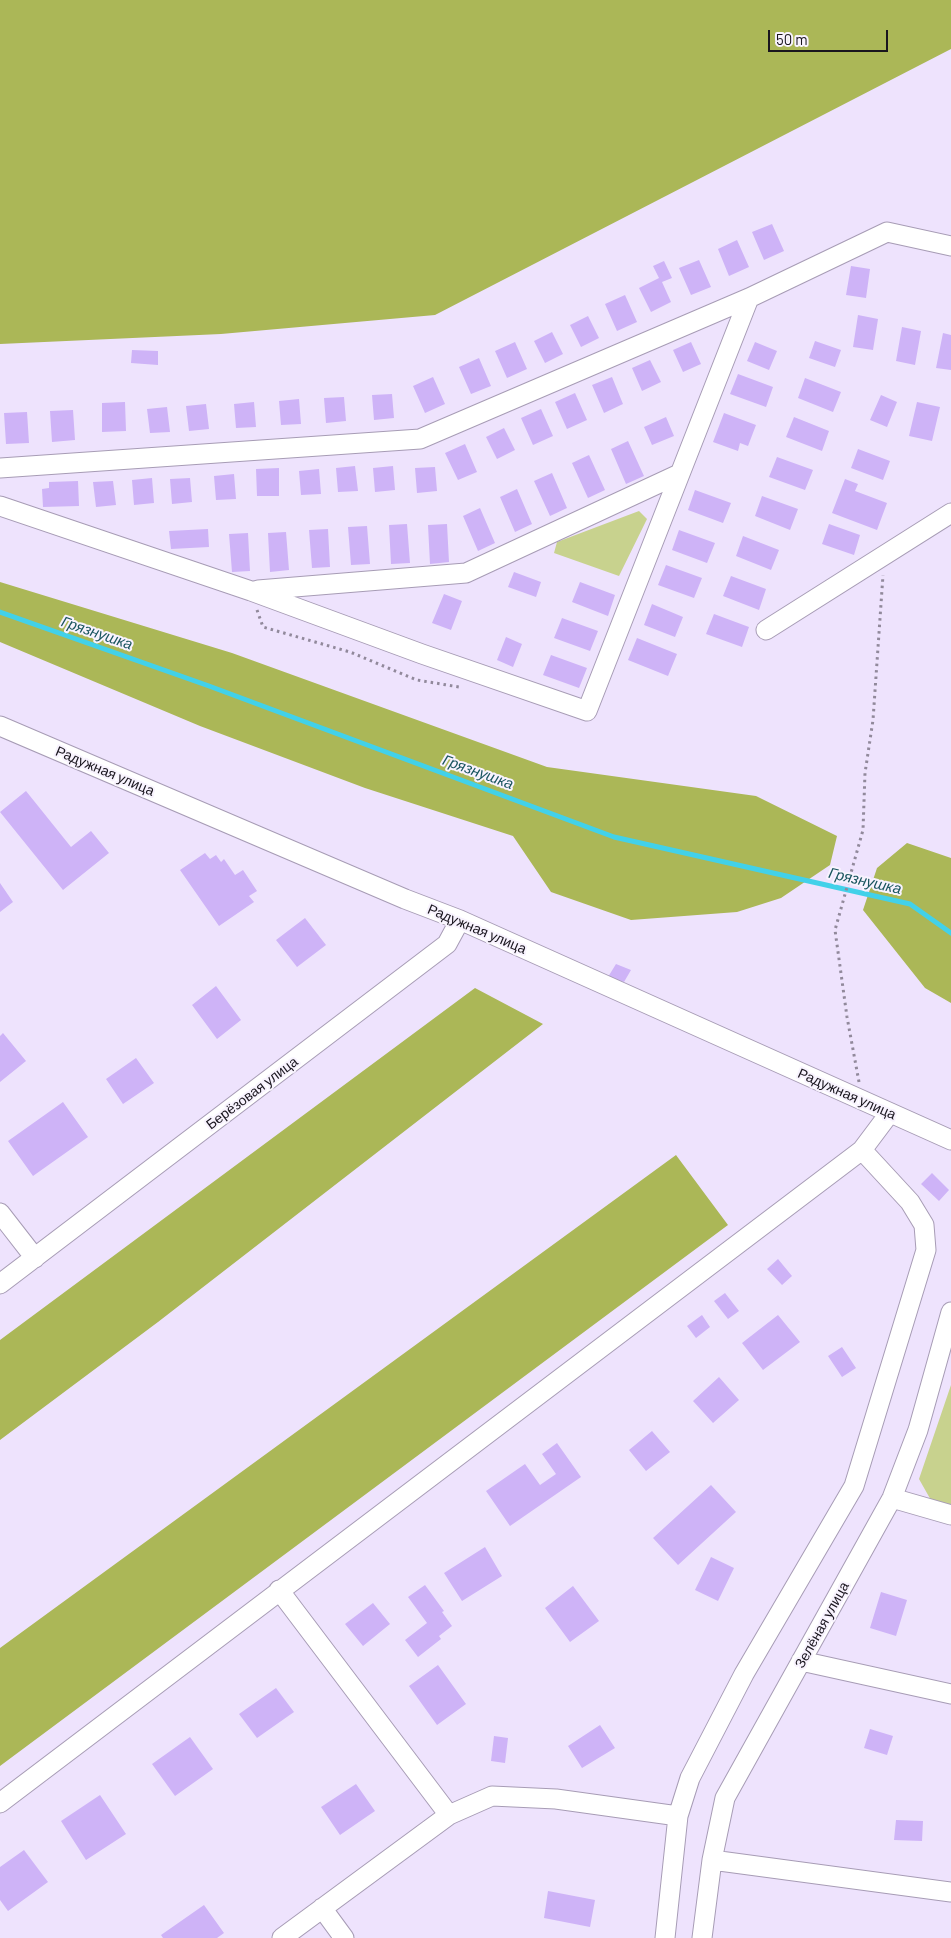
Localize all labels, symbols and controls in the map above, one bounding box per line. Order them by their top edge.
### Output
scale bar [771,20,891,52]
text: 50 m [776,30,808,48]
water label: Грязнушка [59,612,135,654]
street label: Радужная улица [53,743,157,799]
water label: Грязнушка [440,751,516,793]
water label: Грязнушка [827,864,903,898]
street label: Радужная улица [425,901,529,957]
street label: Берёзовая улица [203,1053,301,1133]
street label: Радужная улица [795,1065,899,1123]
street label: Зелёная улица [791,1579,853,1671]

